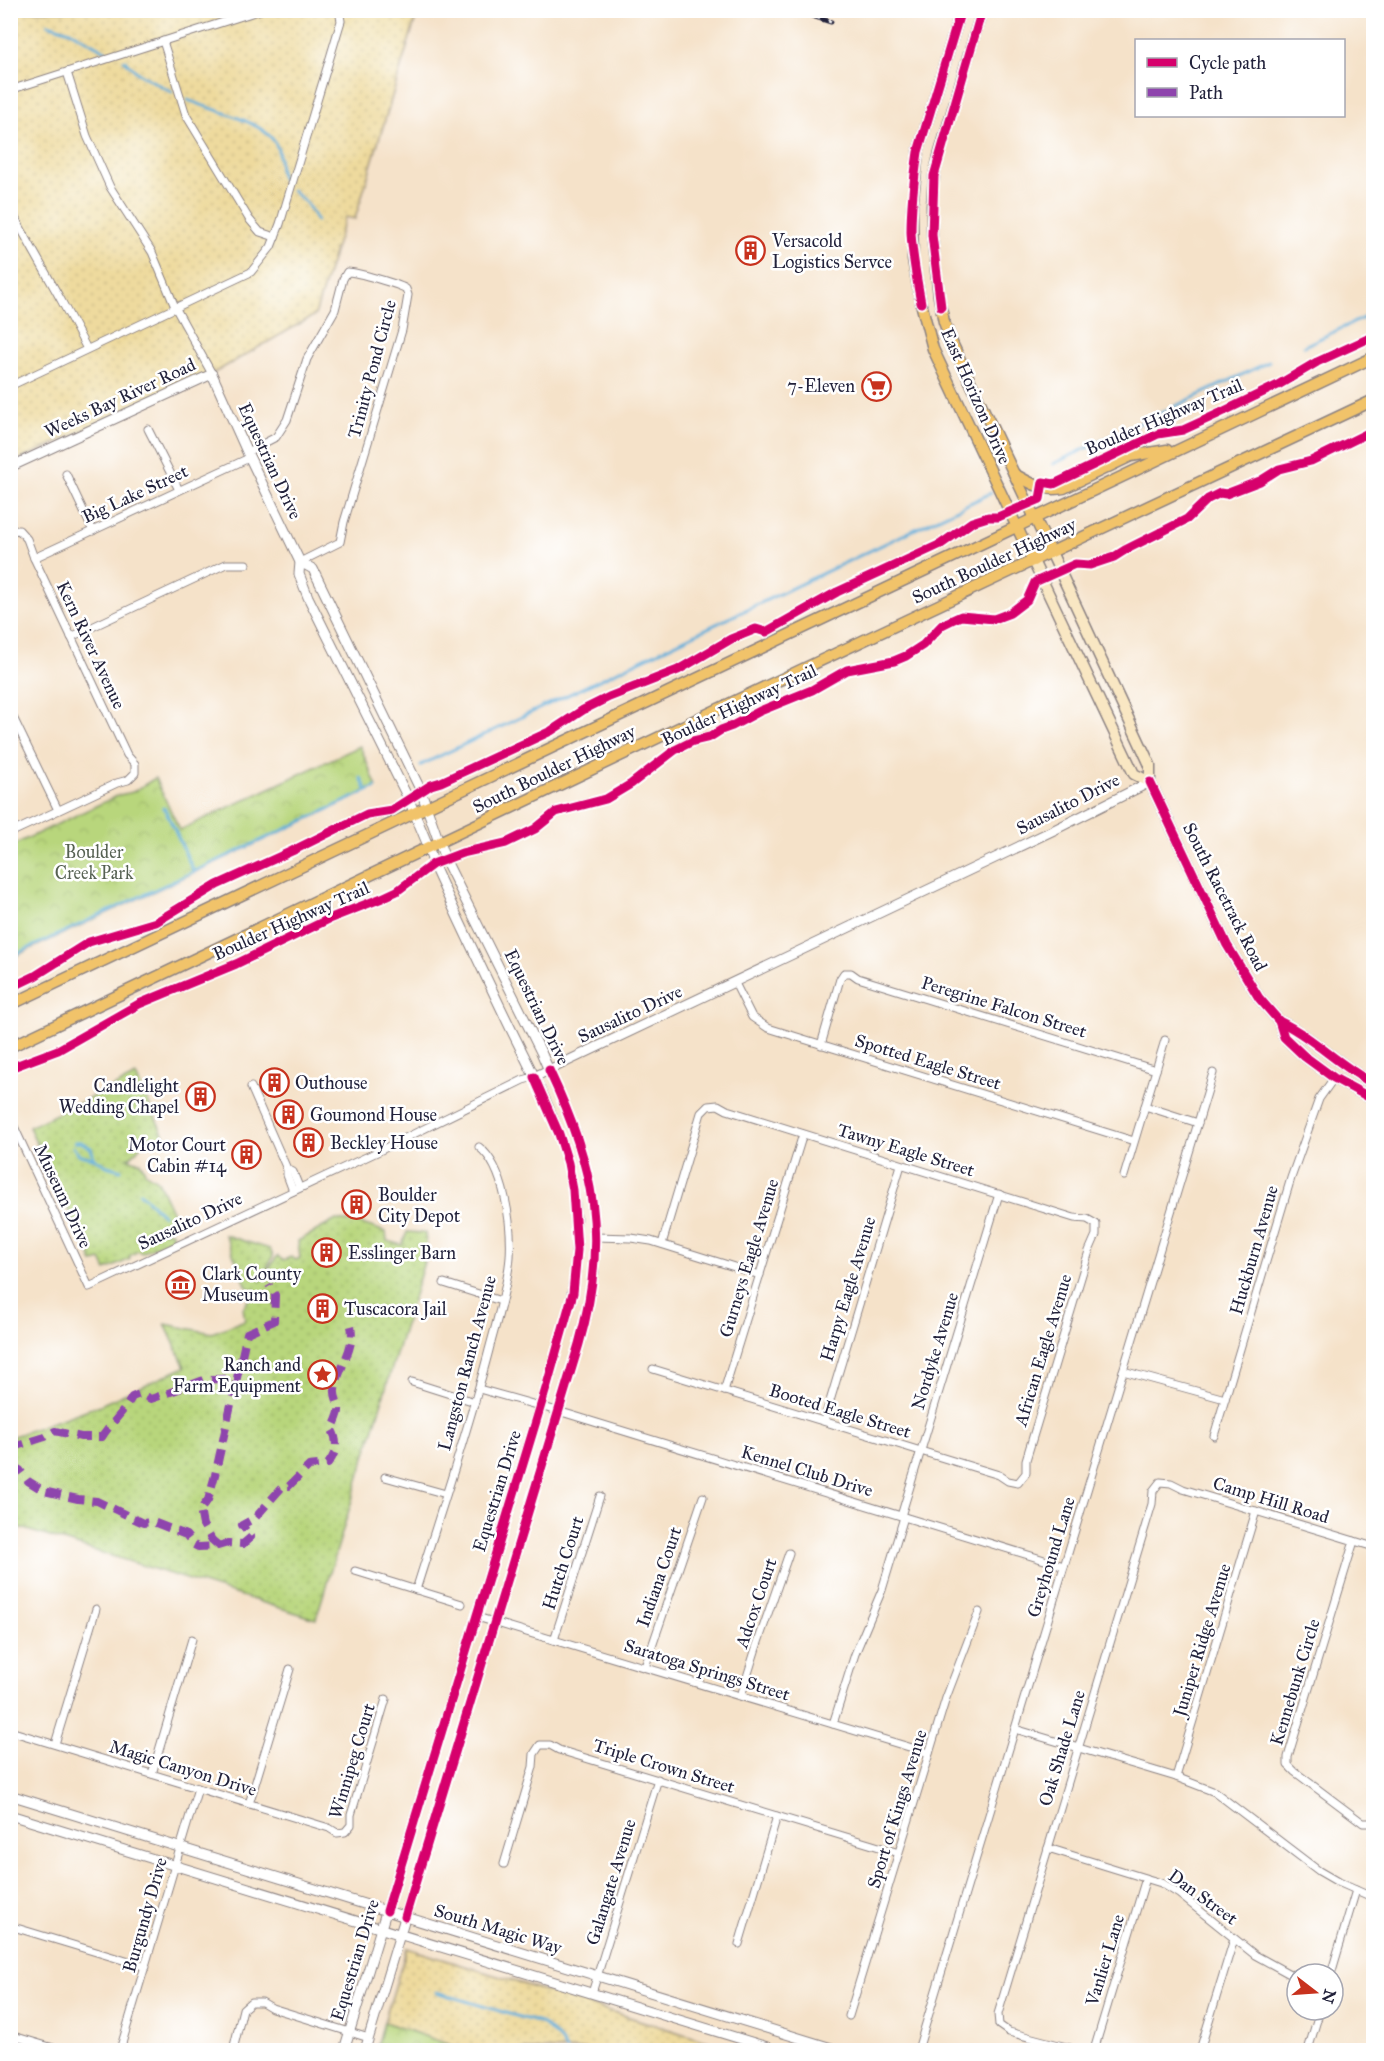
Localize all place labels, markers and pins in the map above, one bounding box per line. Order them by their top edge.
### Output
place label: Versacold Logistics Servce [771,230,892,274]
building icon: Versacold Logistics Servce [735,235,767,267]
supermarket icon: 7-Eleven [860,370,892,402]
place label: 7-Eleven [787,375,855,397]
building icon: Outhouse [258,1067,290,1099]
place label: Outhouse [295,1072,367,1094]
place label: Candlelight Wedding Chapel [59,1075,180,1119]
building icon: Candlelight Wedding Chapel [184,1080,216,1112]
building icon: Goumond House [273,1099,305,1131]
place label: Goumond House [310,1104,437,1126]
building icon: Beckley House [293,1127,325,1159]
place label: Beckley House [330,1132,438,1154]
place label: Motor Court Cabin #14 [128,1134,227,1177]
building icon: Motor Court Cabin #14 [231,1139,263,1171]
place label: Boulder City Depot [378,1184,461,1227]
building icon: Boulder City Depot [341,1189,373,1221]
building icon: Esslinger Barn [311,1237,343,1269]
place label: Esslinger Barn [348,1242,456,1265]
place label: Clark County Museum [202,1263,302,1306]
museum icon: Clark County Museum [165,1268,197,1300]
building icon: Tuscacora Jail [307,1293,339,1325]
place label: Tuscacora Jail [344,1298,447,1321]
place label: Ranch and Farm Equipment [173,1354,302,1398]
place icon: Ranch and Farm Equipment [306,1359,338,1391]

